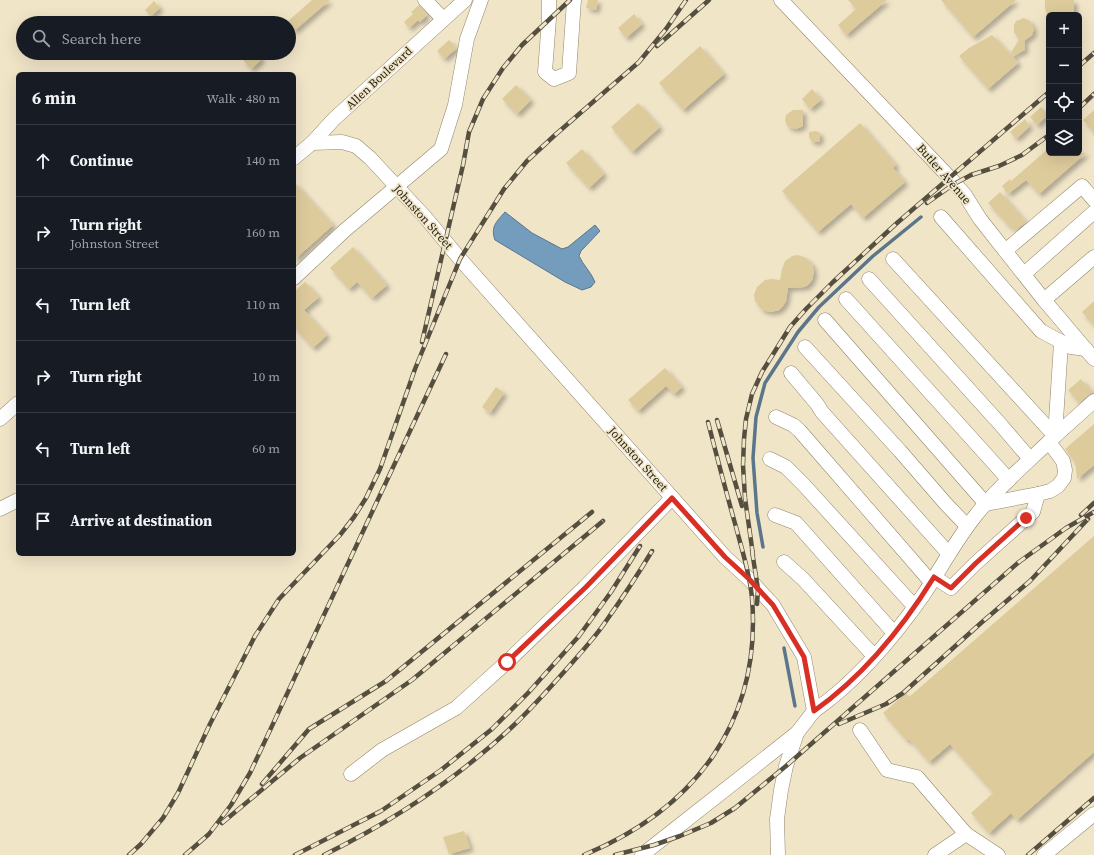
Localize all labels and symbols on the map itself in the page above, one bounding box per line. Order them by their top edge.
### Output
street label: Allen Boulevard [342,43,416,113]
street label: Butler Avenue [913,140,975,208]
street label: Johnston Street [389,180,456,253]
street label: Johnston Street [604,422,671,495]
route end [1017,509,1035,527]
route start [498,653,516,671]

